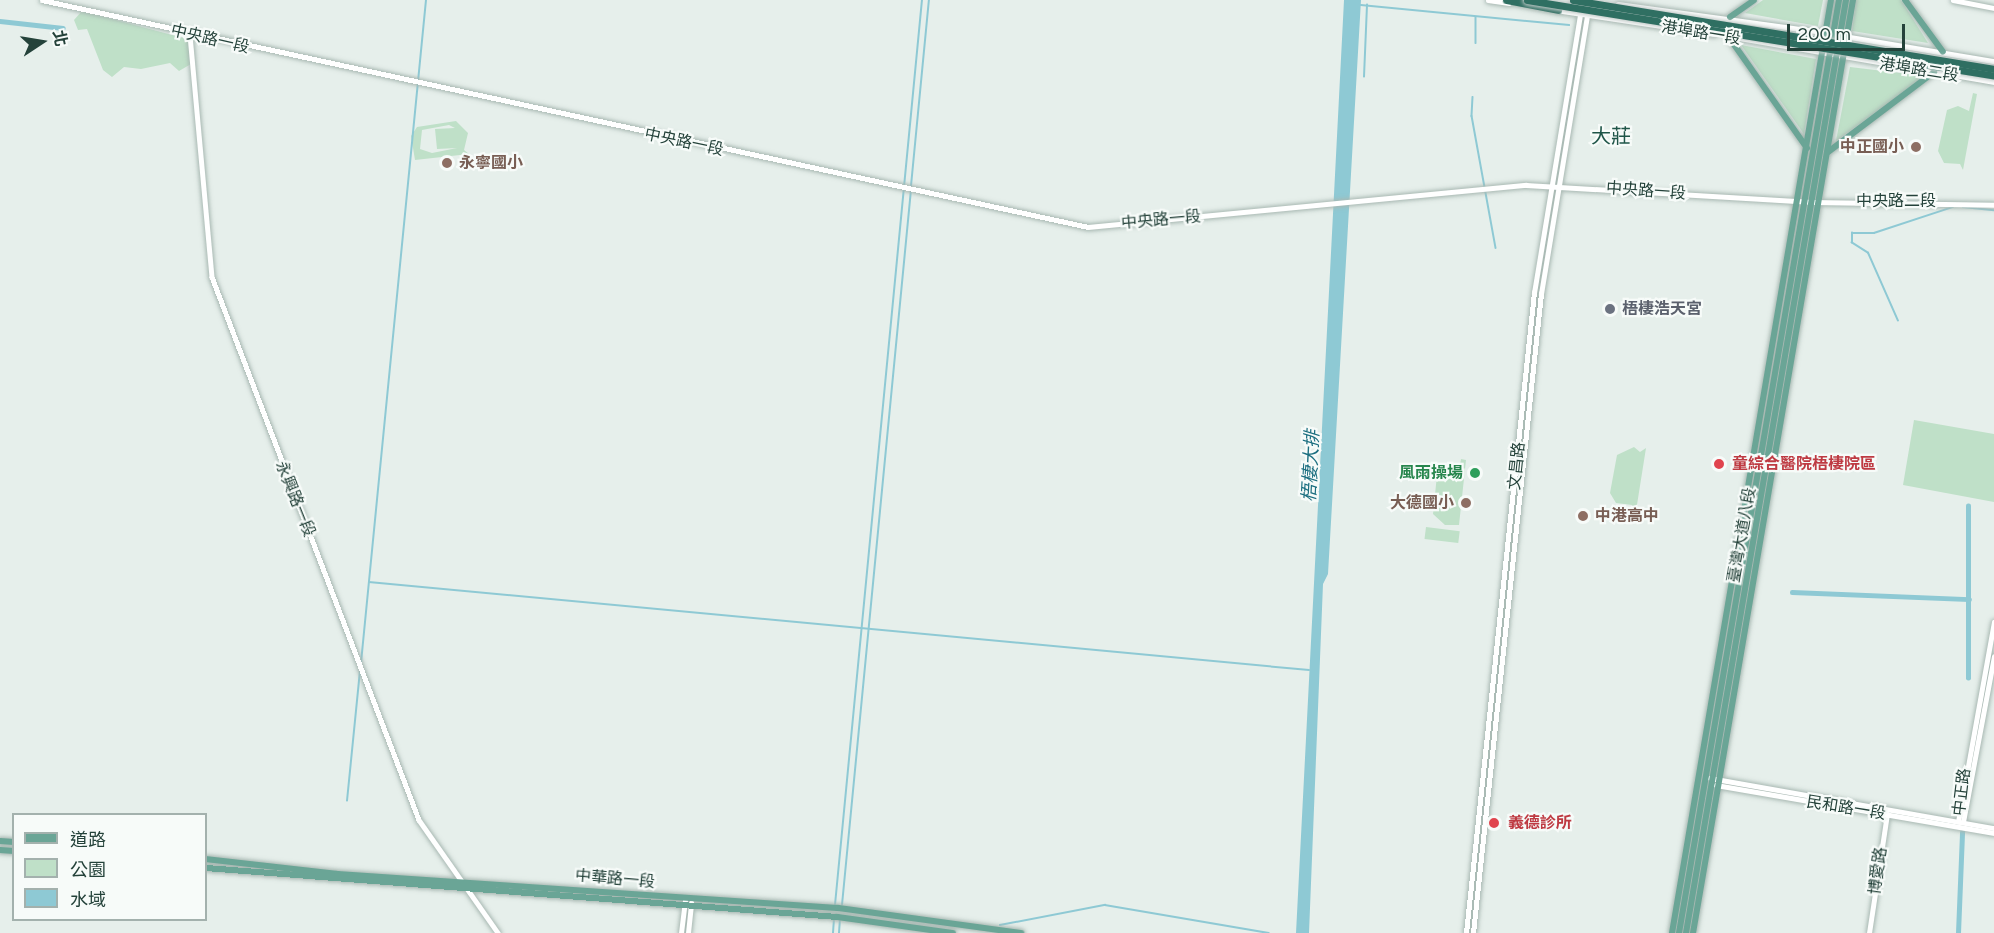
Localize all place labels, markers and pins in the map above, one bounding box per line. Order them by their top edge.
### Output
place label: 中正國小 [1840,137,1904,157]
marker: 中正國小 [1909,140,1923,154]
place label: 永寧國小 [459,153,523,173]
marker: 永寧國小 [440,156,454,170]
place label: 梧棲浩天宮 [1622,299,1702,319]
marker: 梧棲浩天宮 [1603,302,1617,316]
place label: 童綜合醫院梧棲院區 [1732,454,1876,474]
marker: 童綜合醫院梧棲院區 [1710,455,1728,473]
place label: 風雨操場 [1399,463,1463,483]
marker: 風雨操場 [1468,466,1482,480]
place label: 大德國小 [1390,493,1454,513]
marker: 大德國小 [1459,496,1473,510]
place label: 中港高中 [1595,506,1659,526]
marker: 中港高中 [1576,509,1590,523]
place label: 義德診所 [1508,813,1572,833]
marker: 義德診所 [1485,814,1503,832]

